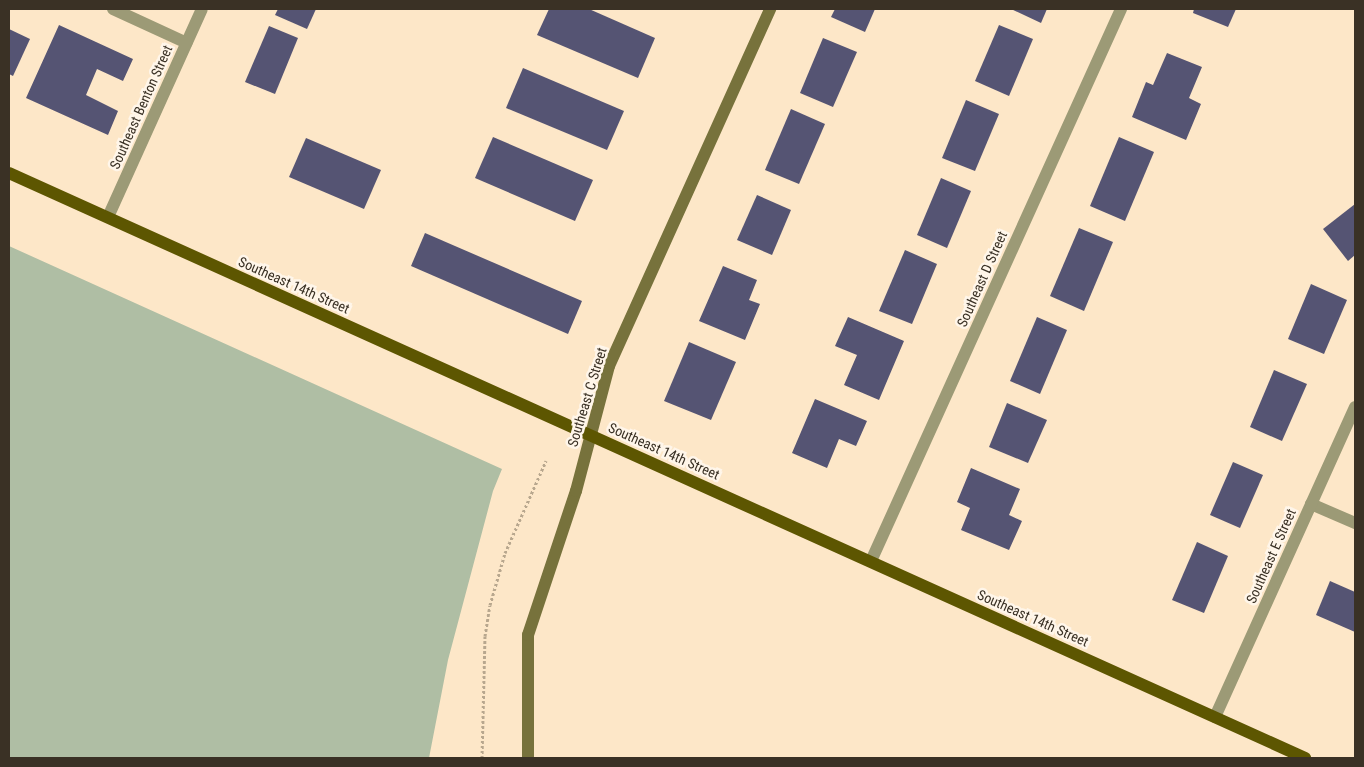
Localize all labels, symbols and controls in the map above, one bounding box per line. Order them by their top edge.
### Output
street label: Southeast Benton Street [106,42,176,172]
street label: Southeast D Street [953,229,1011,329]
street label: Southeast 14th Street [236,253,352,317]
street label: Southeast C Street [564,345,610,449]
street label: Southeast 14th Street [606,419,722,483]
street label: Southeast E Street [1243,506,1299,606]
street label: Southeast 14th Street [975,586,1091,650]

